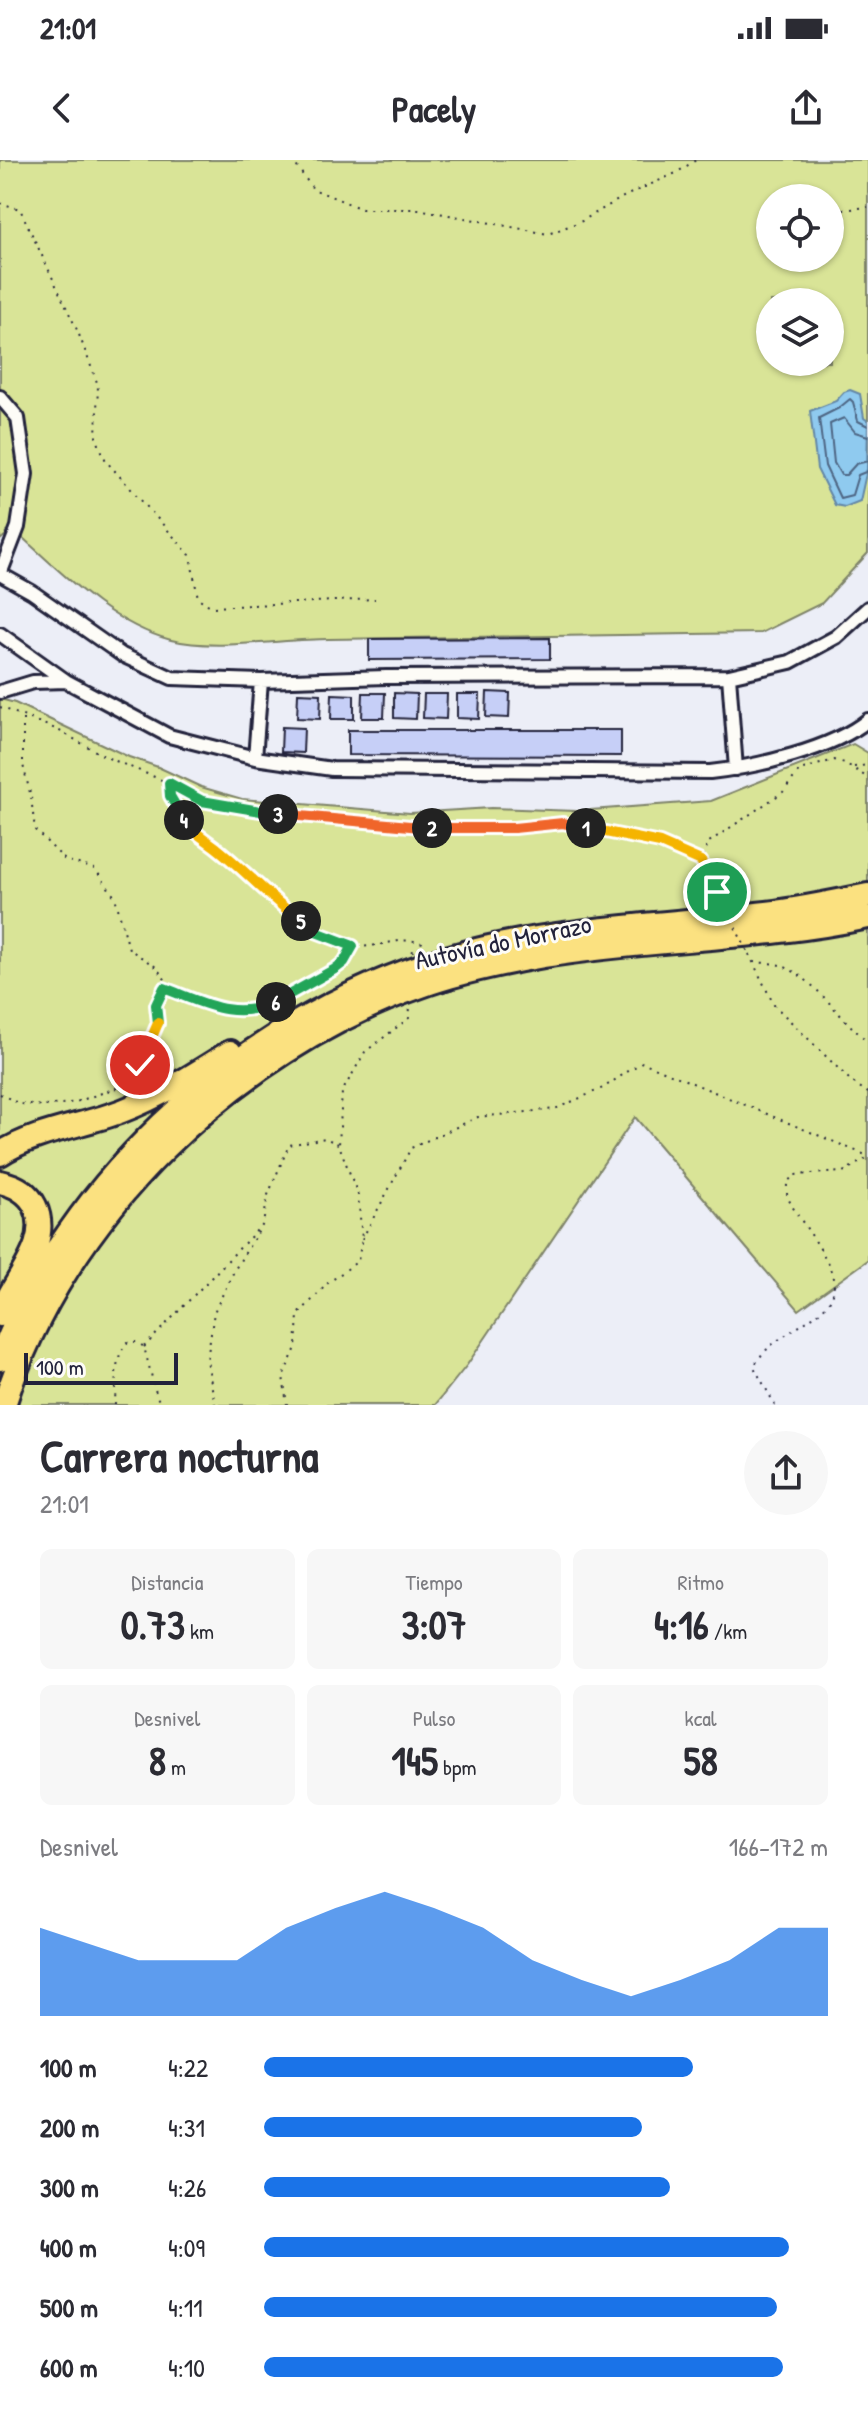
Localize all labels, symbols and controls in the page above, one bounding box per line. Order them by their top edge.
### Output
text: 21:01 [40,8,96,48]
text: Pacely [392,84,476,133]
icon: back [40,86,84,130]
icon: share [784,86,828,130]
map controls [756,184,844,376]
button: locate [756,184,844,272]
button: layers [756,288,844,376]
pin: 3 [258,794,298,834]
text: 3 [273,799,283,829]
pin: 4 [164,800,204,840]
text: 4 [180,805,188,835]
pin: 2 [412,808,452,848]
pin: 1 [566,808,606,848]
text: 2 [427,813,437,843]
text: 1 [582,813,590,843]
pin [683,858,751,926]
icon: arrive [695,870,739,914]
pin: 5 [281,901,321,941]
text: 5 [296,906,306,936]
street label: Autovía do Morrazo [412,906,594,977]
pin: 6 [256,982,296,1022]
text: 6 [272,987,280,1017]
pin [106,1031,174,1099]
icon: check [118,1043,162,1087]
scale bar [24,1349,178,1385]
text: 100 m [36,1352,84,1382]
text: Carrera nocturna [40,1426,319,1486]
button: share [744,1431,828,1515]
text: 21:01 [40,1486,89,1521]
text: Distancia [131,1567,203,1597]
text: Tiempo [405,1567,463,1597]
text: Ritmo [678,1567,724,1597]
text: 0.73 [121,1597,185,1651]
text: 3:07 [402,1597,466,1651]
text: 4:16 [654,1597,709,1651]
text: km [185,1616,214,1646]
text: /km [709,1616,747,1646]
text: Desnivel [134,1703,200,1733]
text: Pulso [413,1703,455,1733]
text: kcal [685,1703,717,1733]
text: 8 [149,1733,166,1787]
text: 145 [392,1733,438,1787]
text: 58 [684,1733,718,1787]
text: m [166,1752,186,1782]
text: bpm [438,1752,476,1782]
text: Desnivel [40,1829,118,1864]
text: 166–172 m [729,1829,828,1864]
text: 100 m [40,2050,96,2085]
text: 4:22 [168,2050,208,2085]
text: 200 m [40,2110,99,2145]
text: 4:31 [168,2110,205,2145]
text: 300 m [40,2170,99,2205]
text: 4:26 [168,2170,206,2205]
text: 400 m [40,2230,97,2265]
text: 4:09 [168,2230,205,2265]
text: 500 m [40,2290,98,2325]
text: 4:11 [168,2290,203,2325]
text: 600 m [40,2350,97,2385]
text: 4:10 [168,2350,205,2385]

